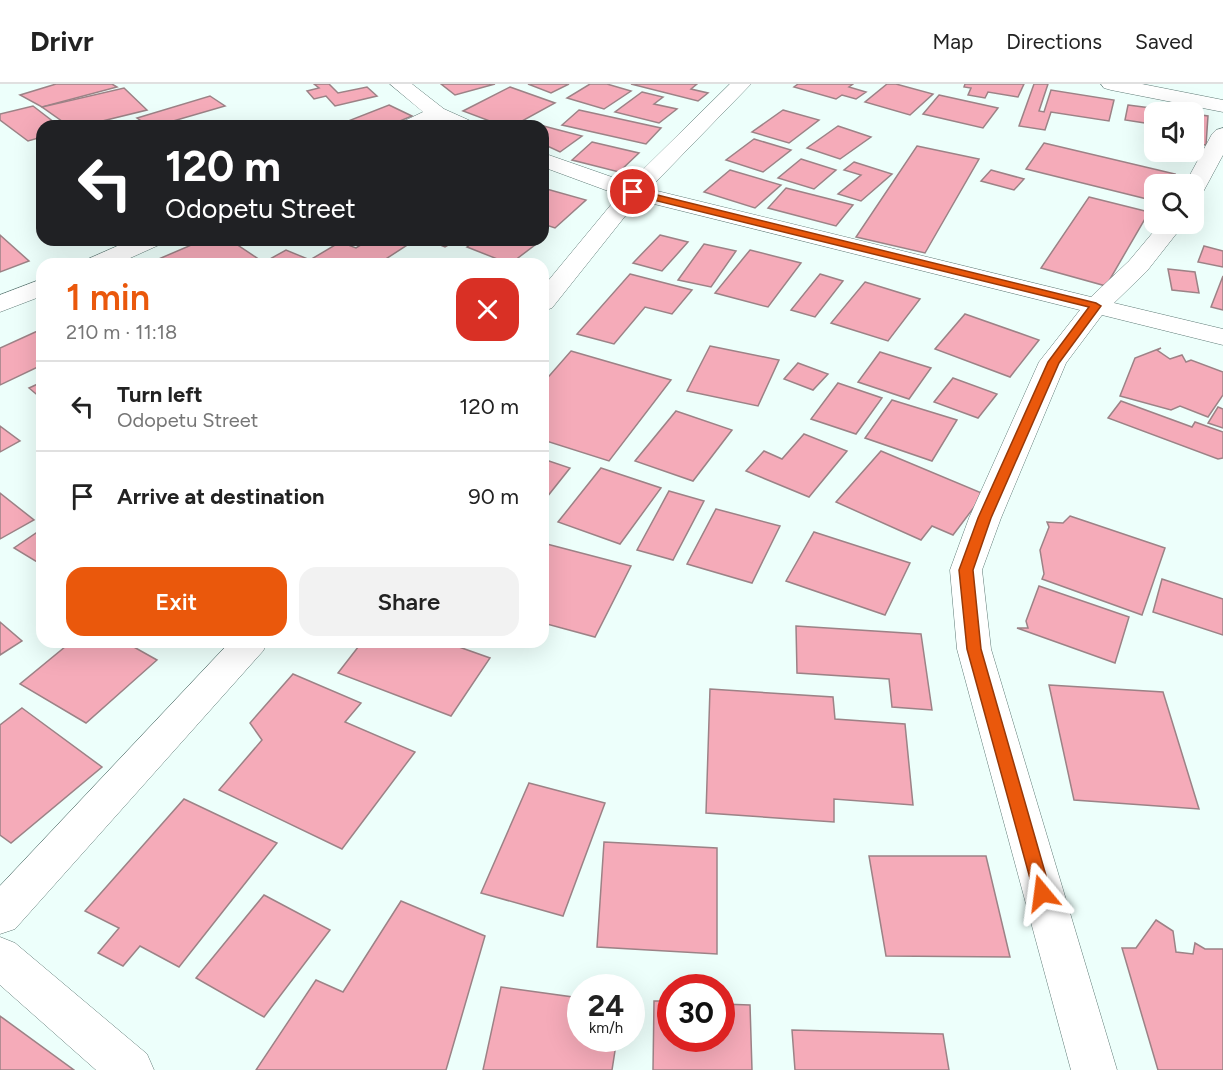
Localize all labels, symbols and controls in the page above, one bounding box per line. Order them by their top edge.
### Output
text: Drivr [30,24,94,58]
text: Map [932,29,973,54]
text: Directions [1006,29,1102,54]
text: Saved [1135,29,1193,54]
map controls [1144,102,1204,234]
button: sound [1144,102,1204,162]
text: 120 m [165,141,281,192]
icon: left [66,144,144,222]
pin [607,166,658,217]
button: search [1144,174,1204,234]
icon: arrive [616,175,649,208]
text: Odopetu Street [165,192,356,225]
text: 1 min [66,276,150,319]
button: close [456,278,519,341]
text: 210 m · 11:18 [66,320,177,344]
text: Turn left [117,381,203,408]
icon: left [66,390,99,423]
text: 120 m [459,393,519,420]
text: Odopetu Street [117,408,258,432]
icon: arrive [66,480,99,513]
text: Arrive at destination [117,483,325,510]
text: 90 m [468,483,519,510]
button: Exit [66,567,287,636]
button: Share [299,567,519,636]
position arrow [1010,861,1074,925]
speed limit sign: 30 [657,974,735,1052]
text: 24 [588,987,624,1024]
text: km/h [589,1019,623,1037]

